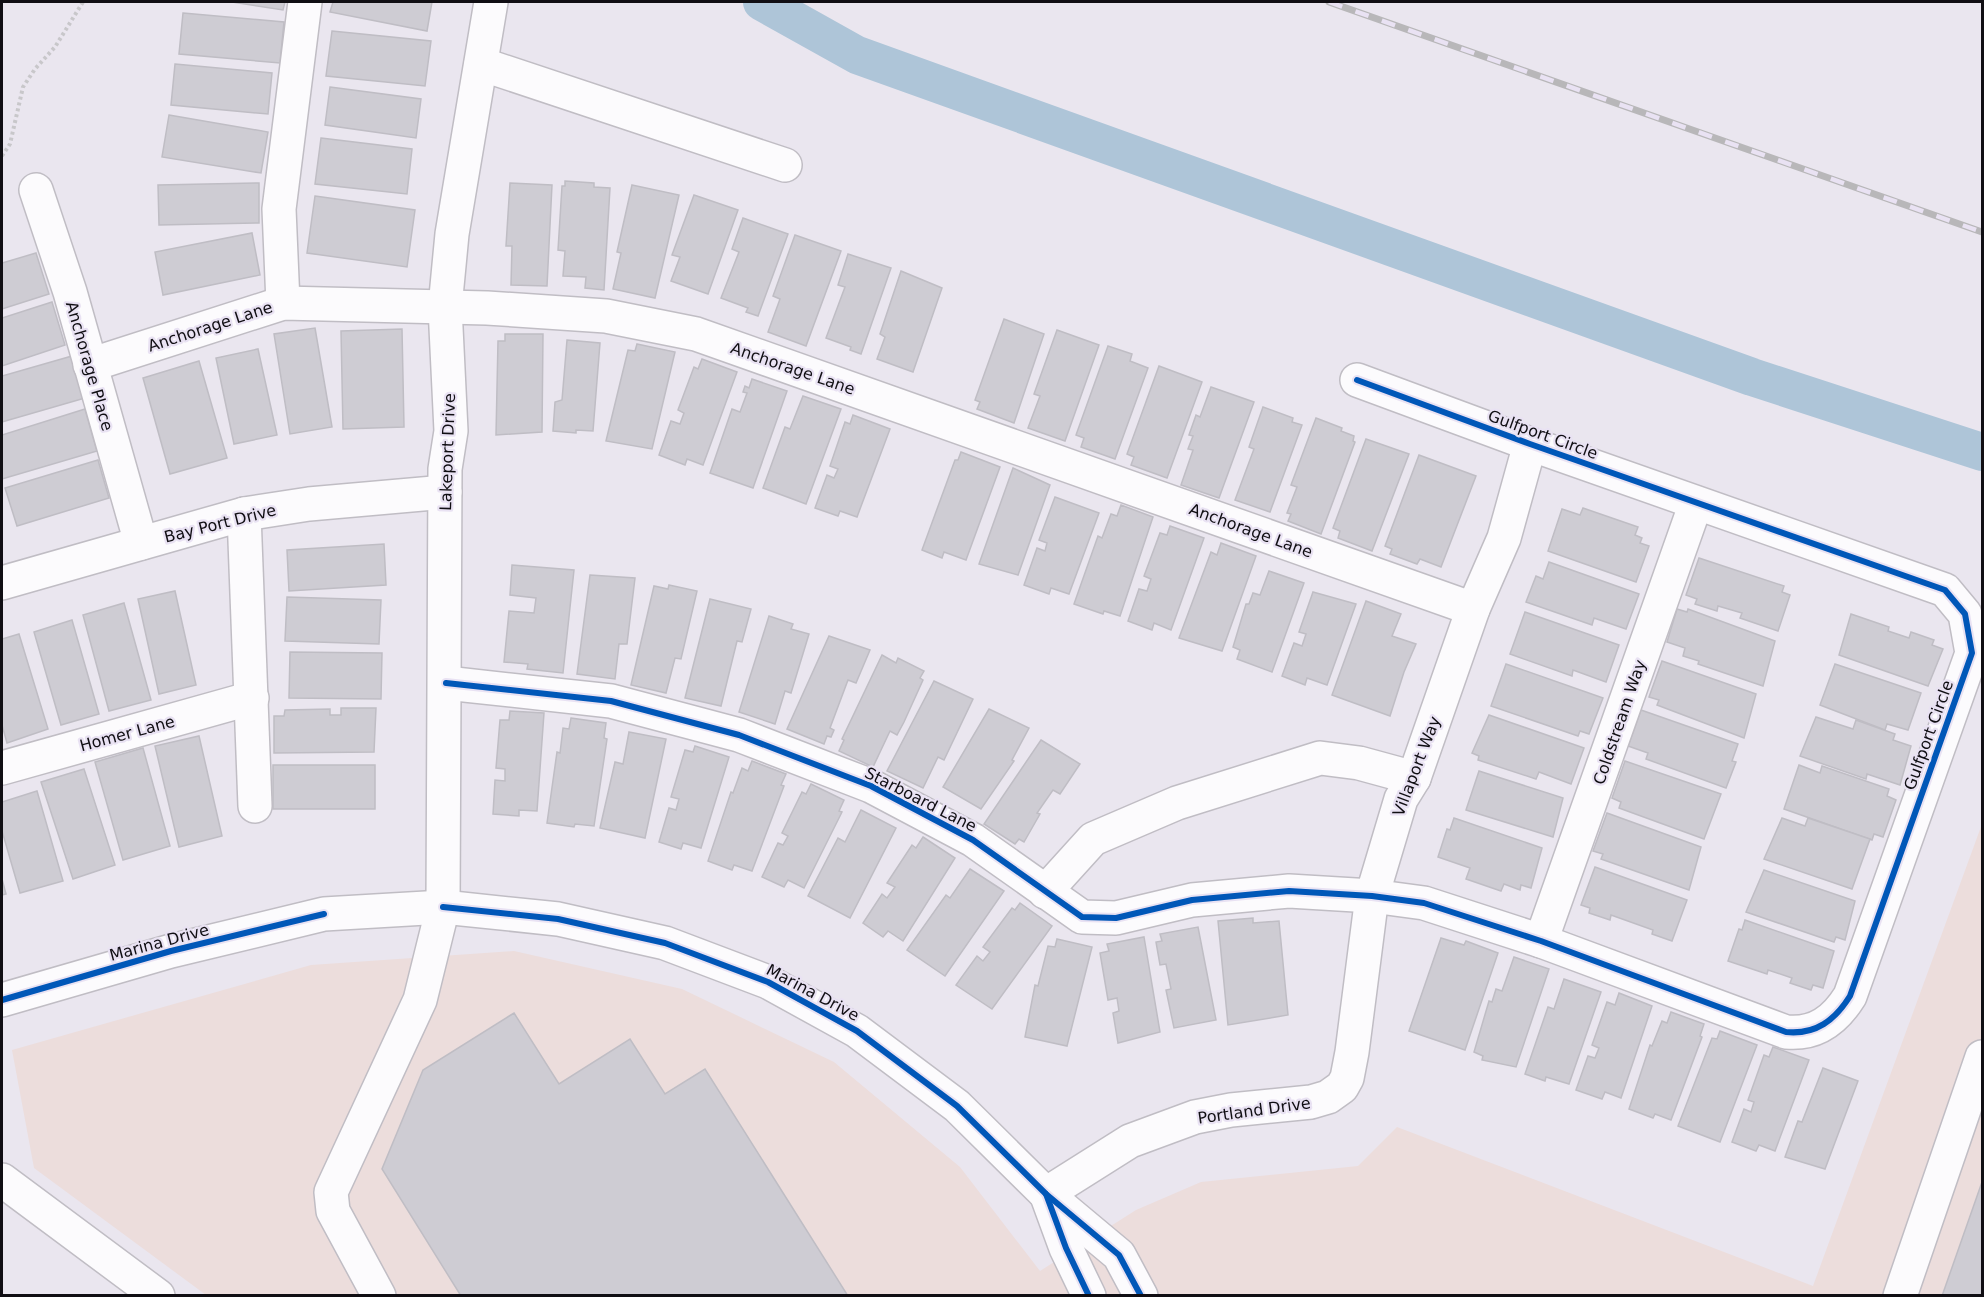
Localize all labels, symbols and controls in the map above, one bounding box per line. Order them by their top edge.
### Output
street label: Anchorage Lane [145,297,275,356]
street label: Anchorage Place [62,299,117,433]
street label: Anchorage Lane [728,338,857,399]
street label: Lakeport Drive [436,393,459,511]
street label: Gulfport Circle [1485,406,1600,463]
street label: Anchorage Lane [1187,499,1315,562]
street label: Bay Port Drive [162,500,278,547]
street label: Coldstream Way [1589,657,1650,787]
street label: Gulfport Circle [1900,678,1957,793]
street label: Homer Lane [78,712,177,755]
street label: Villaport Way [1389,713,1444,819]
street label: Starboard Lane [862,763,980,836]
street label: Marina Drive [107,920,211,965]
street label: Marina Drive [763,960,862,1025]
street label: Portland Drive [1196,1093,1312,1128]

